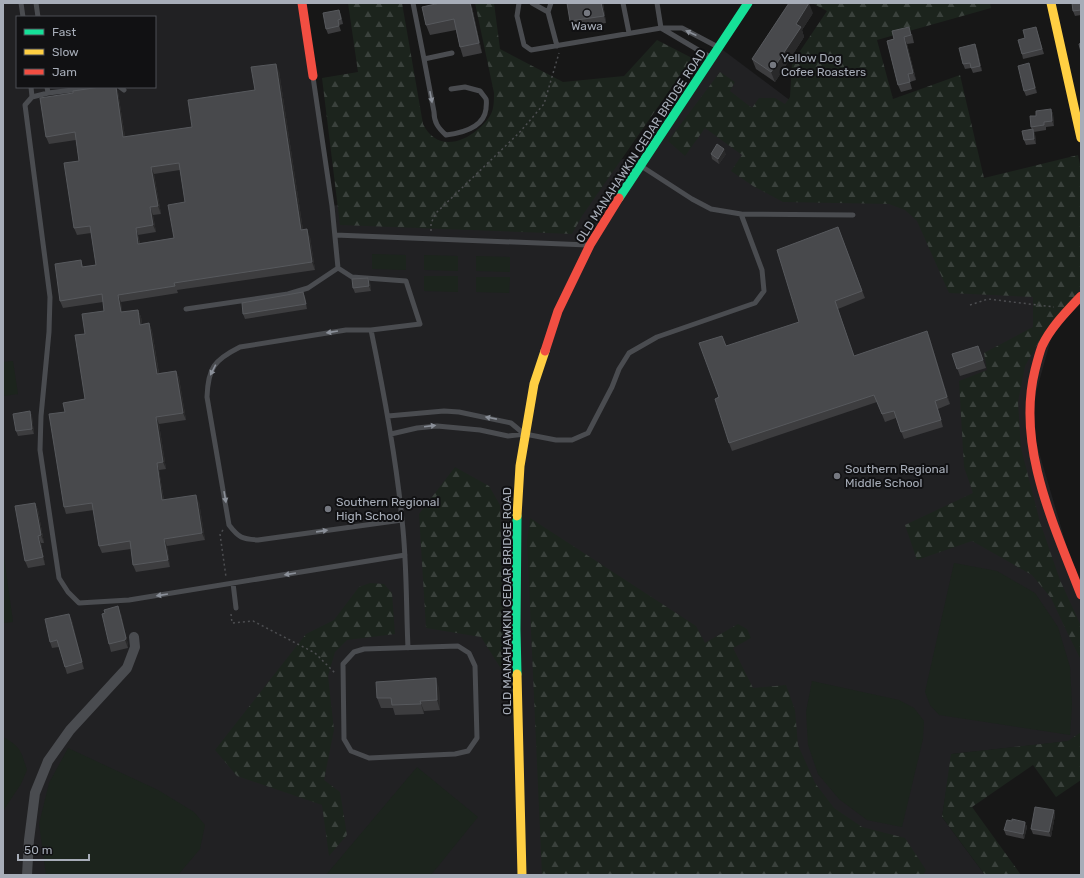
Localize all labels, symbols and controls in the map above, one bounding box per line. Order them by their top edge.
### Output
marker: Wawa [582,8,592,18]
legend [16,16,156,88]
place label: Wawa [571,19,603,33]
text: Fast [52,25,76,39]
one-way arrow [686,30,697,36]
text: Slow [52,45,79,59]
street label: OLD MANAHAWKIN CEDAR BRIDGE ROAD [573,47,709,245]
place label: Yellow Dog Cofee Roasters [781,51,866,79]
marker: Yellow Dog Cofee Roasters [768,60,778,70]
text: Jam [52,65,77,79]
one-way arrow [429,91,435,103]
one-way arrow [326,330,339,336]
one-way arrow [210,364,216,375]
one-way arrow [485,414,497,420]
one-way arrow [424,423,436,430]
place label: Southern Regional Middle School [845,462,948,490]
marker: Southern Regional Middle School [832,471,842,481]
street label: OLD MANAHAWKIN CEDAR BRIDGE ROAD [500,487,514,715]
one-way arrow [222,491,228,503]
place label: Southern Regional High School [336,495,439,523]
marker: Southern Regional High School [323,504,333,514]
one-way arrow [316,528,328,534]
one-way arrow [284,571,296,577]
one-way arrow [156,592,168,598]
scale bar [18,836,89,862]
text: 50 m [24,843,52,857]

